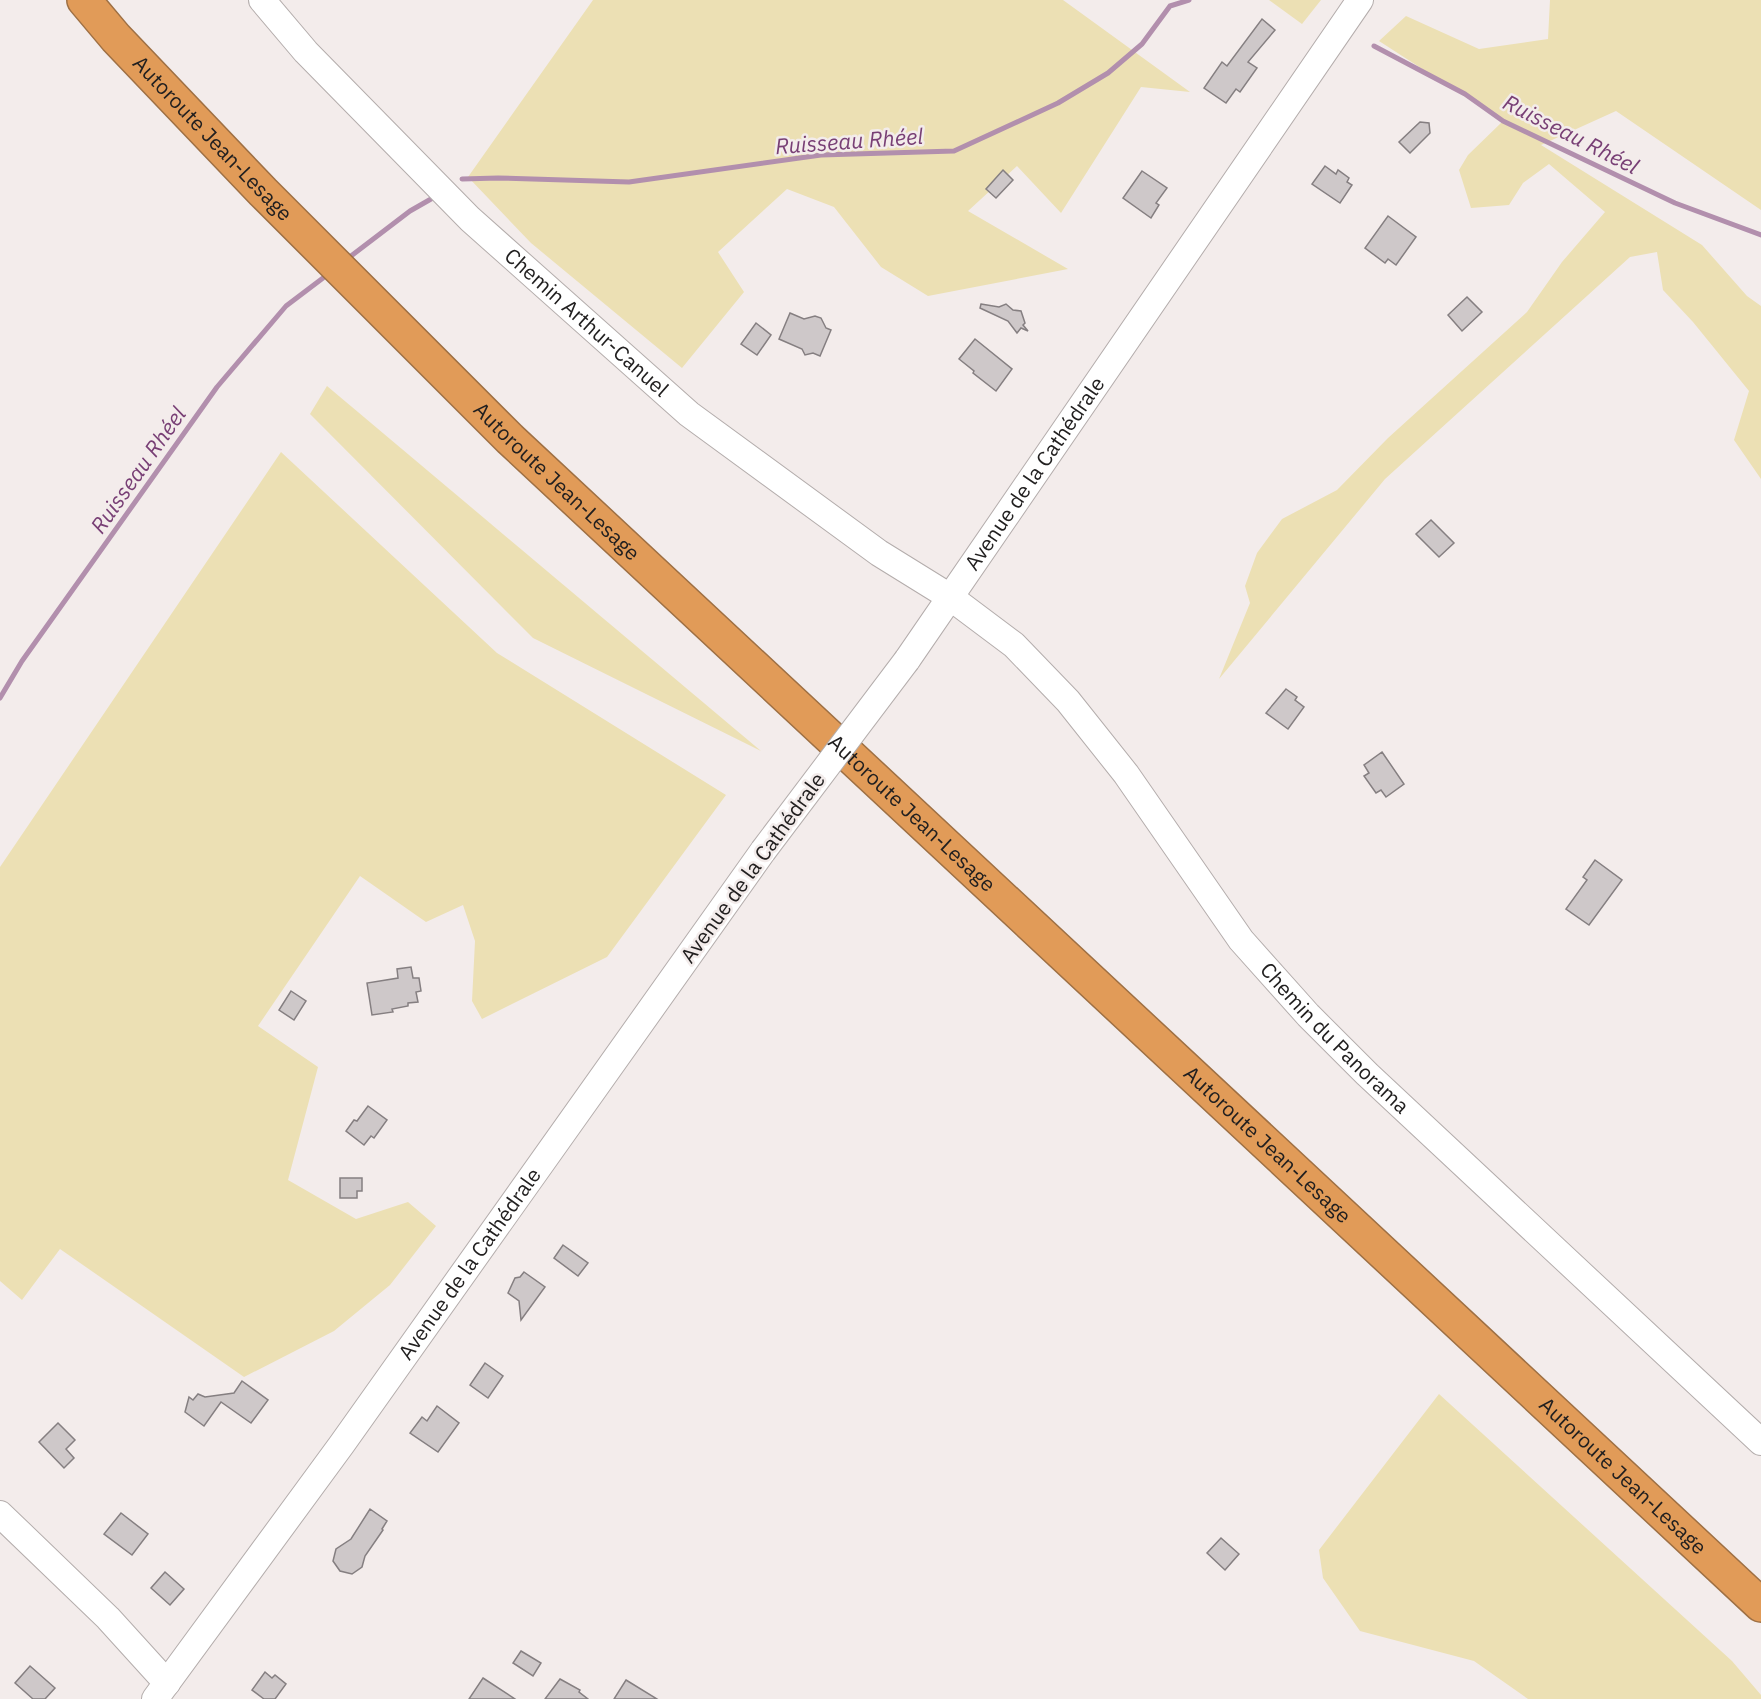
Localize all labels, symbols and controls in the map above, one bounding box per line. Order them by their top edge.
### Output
street label: Autoroute Jean-Lesage [127,49,299,227]
water label: Ruisseau Rhéel [1499,87,1644,180]
water label: Ruisseau Rhéel [774,121,924,160]
street label: Chemin Arthur-Canuel [499,241,675,403]
street label: Avenue de la Cathédrale [958,371,1110,575]
street label: Autoroute Jean-Lesage [468,396,647,566]
water label: Ruisseau Rhéel [83,401,192,539]
street label: Autoroute Jean-Lesage [823,728,1002,898]
street label: Avenue de la Cathédrale [674,767,831,968]
street label: Chemin du Panorama [1254,956,1416,1119]
street label: Autoroute Jean-Lesage [1178,1059,1358,1229]
street label: Avenue de la Cathédrale [391,1162,547,1365]
street label: Autoroute Jean-Lesage [1534,1390,1713,1560]

